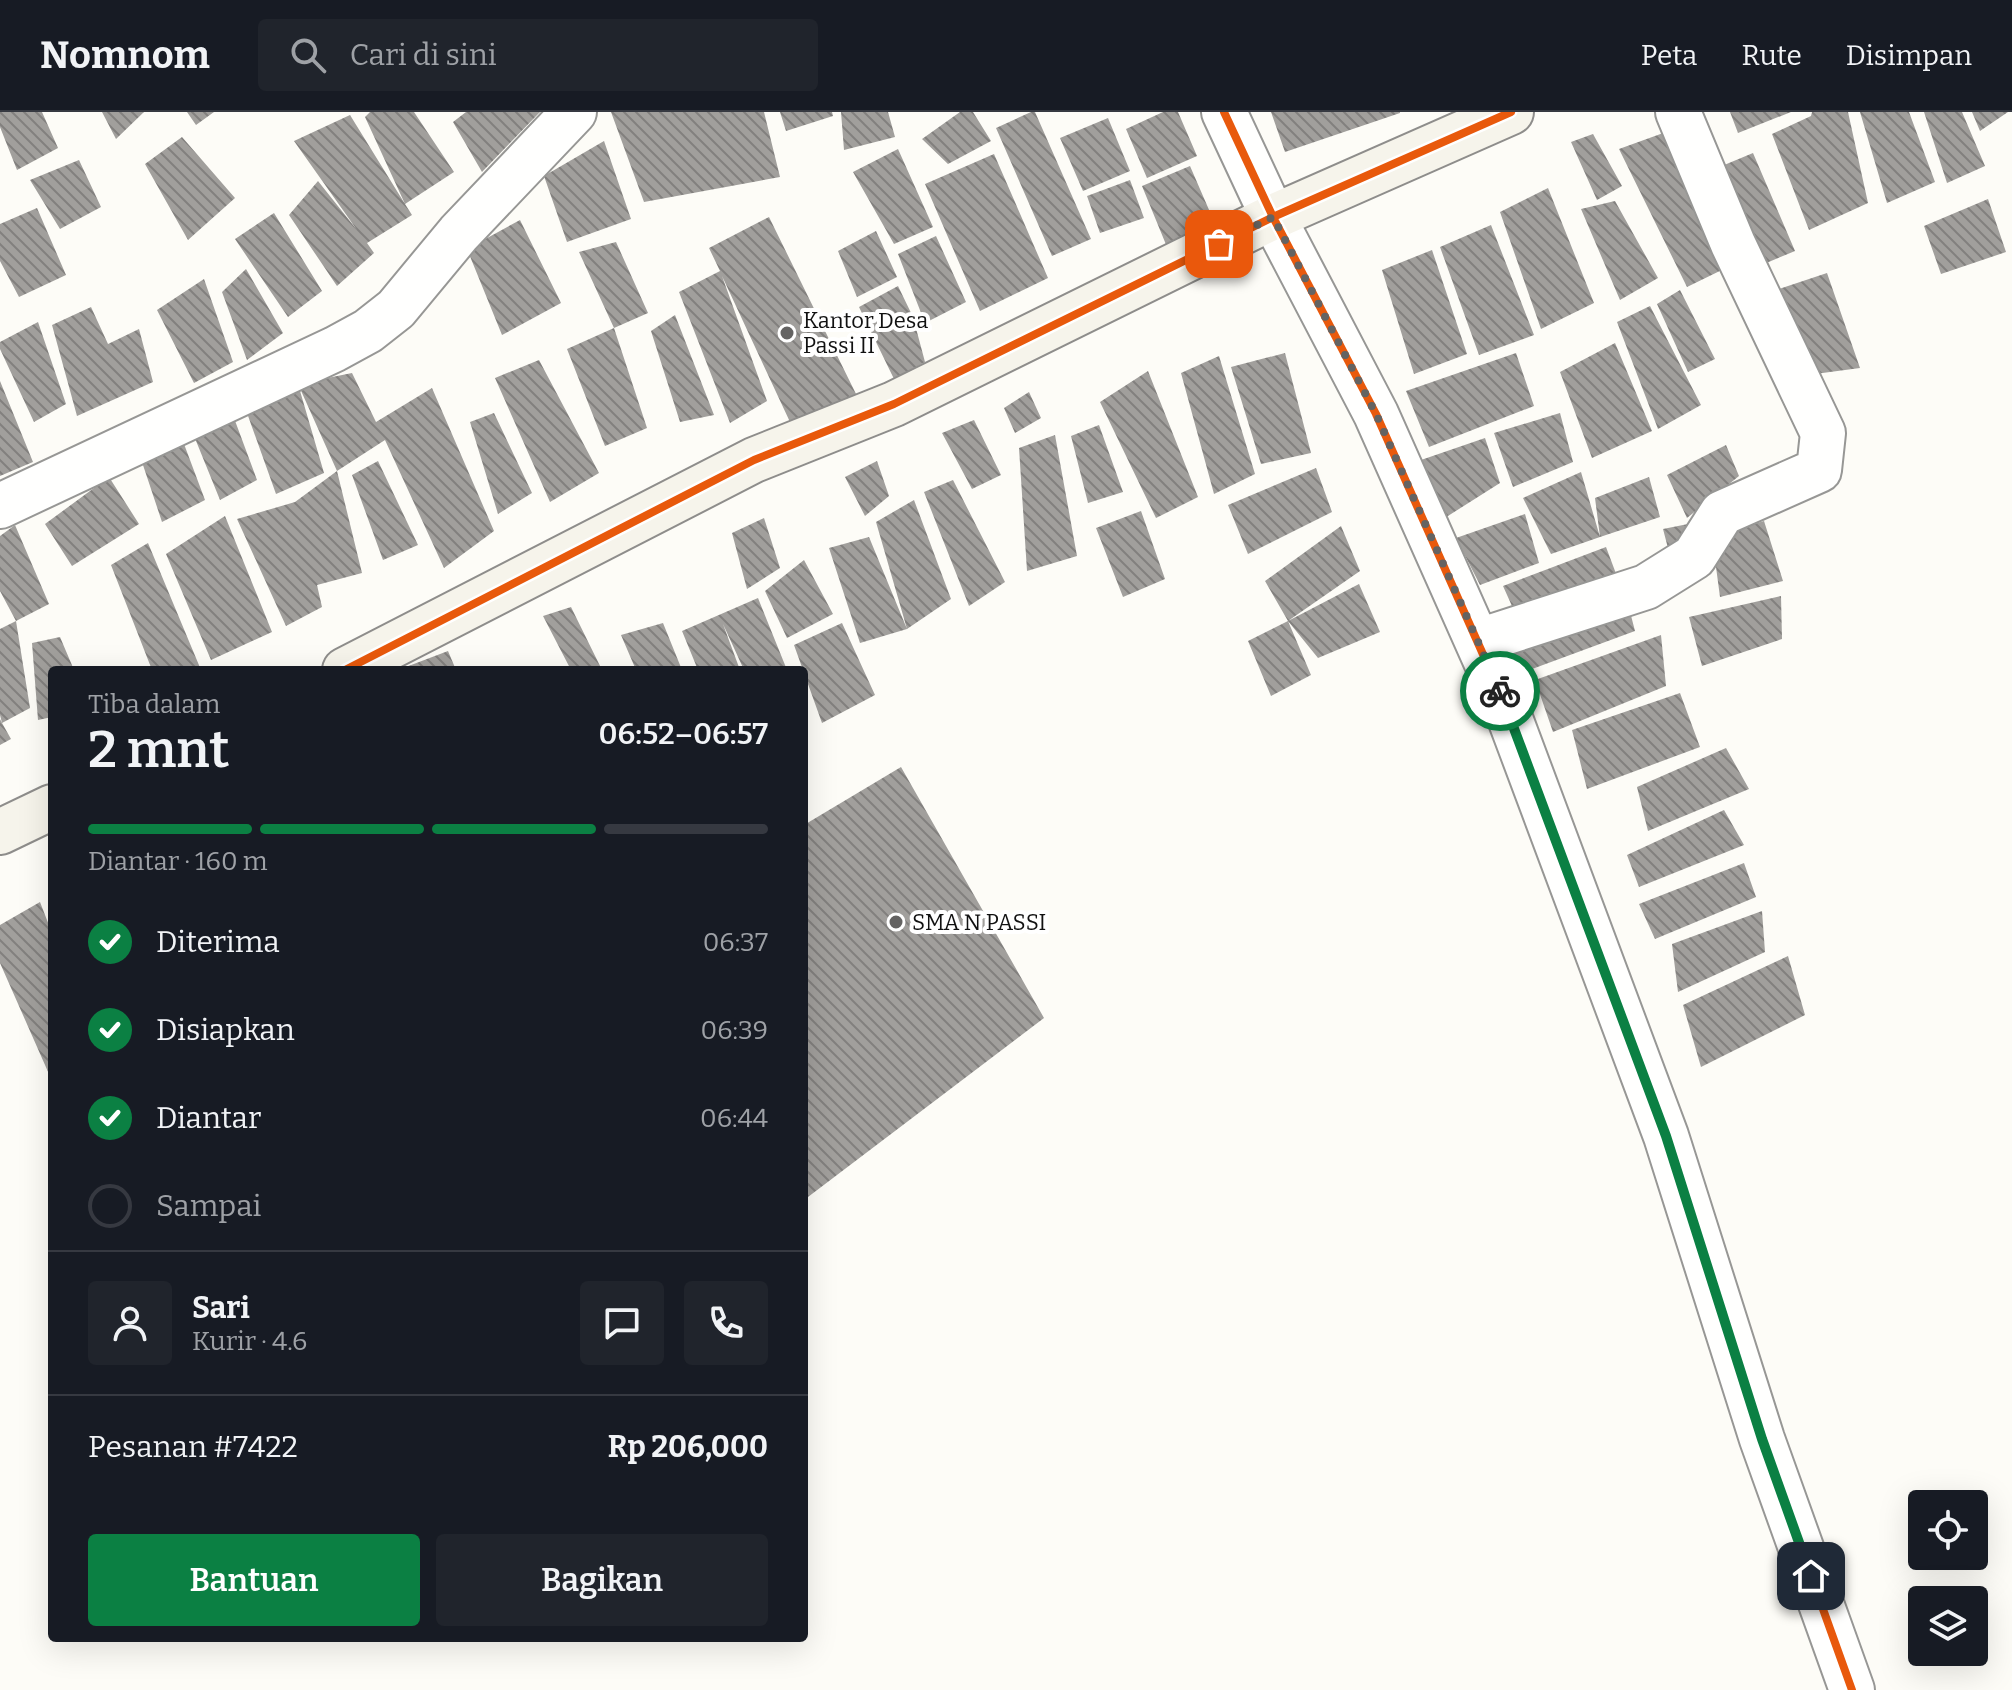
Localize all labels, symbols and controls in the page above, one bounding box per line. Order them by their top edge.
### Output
search box [258,19,818,91]
text: Nomnom [40,32,210,78]
icon: search [286,33,330,77]
text: Cari di sini [350,37,497,73]
text: Peta [1641,39,1697,72]
text: Rute [1741,39,1802,72]
text: Disimpan [1846,39,1972,72]
pin [1185,210,1253,278]
icon: bag [1197,222,1241,266]
place label: Kantor Desa Passi II [803,307,928,359]
marker: Kantor Desa Passi II [778,324,796,342]
courier [1460,651,1540,731]
icon: bike [1478,669,1522,713]
text: Tiba dalam [88,689,220,720]
text: 06:52–06:57 [598,716,768,752]
text: 2 mnt [88,718,230,781]
text: Diantar · 160 m [88,846,268,877]
place label: SMA N PASSI [912,909,1046,936]
marker: SMA N PASSI [887,913,905,931]
icon: check [88,920,132,964]
text: Diterima [156,924,280,960]
text: 06:37 [703,927,768,958]
icon: check [88,1008,132,1052]
text: Disiapkan [156,1012,295,1048]
text: 06:39 [701,1015,768,1046]
icon: check [88,1096,132,1140]
text: Diantar [156,1100,261,1136]
text: 06:44 [700,1103,768,1134]
text: Sampai [156,1188,262,1224]
button: person [88,1281,172,1365]
button: chat [580,1281,664,1365]
button: phone [684,1281,768,1365]
text: Sari [192,1290,250,1326]
text: Kurir · 4.6 [192,1326,307,1357]
text: Pesanan #7422 [88,1429,298,1465]
text: Rp 206,000 [608,1429,768,1465]
map controls [1908,1490,1988,1666]
button: locate [1908,1490,1988,1570]
button: Bantuan [88,1534,420,1626]
button: Bagikan [436,1534,768,1626]
pin [1777,1542,1845,1610]
icon: home [1789,1554,1833,1598]
button: layers [1908,1586,1988,1666]

